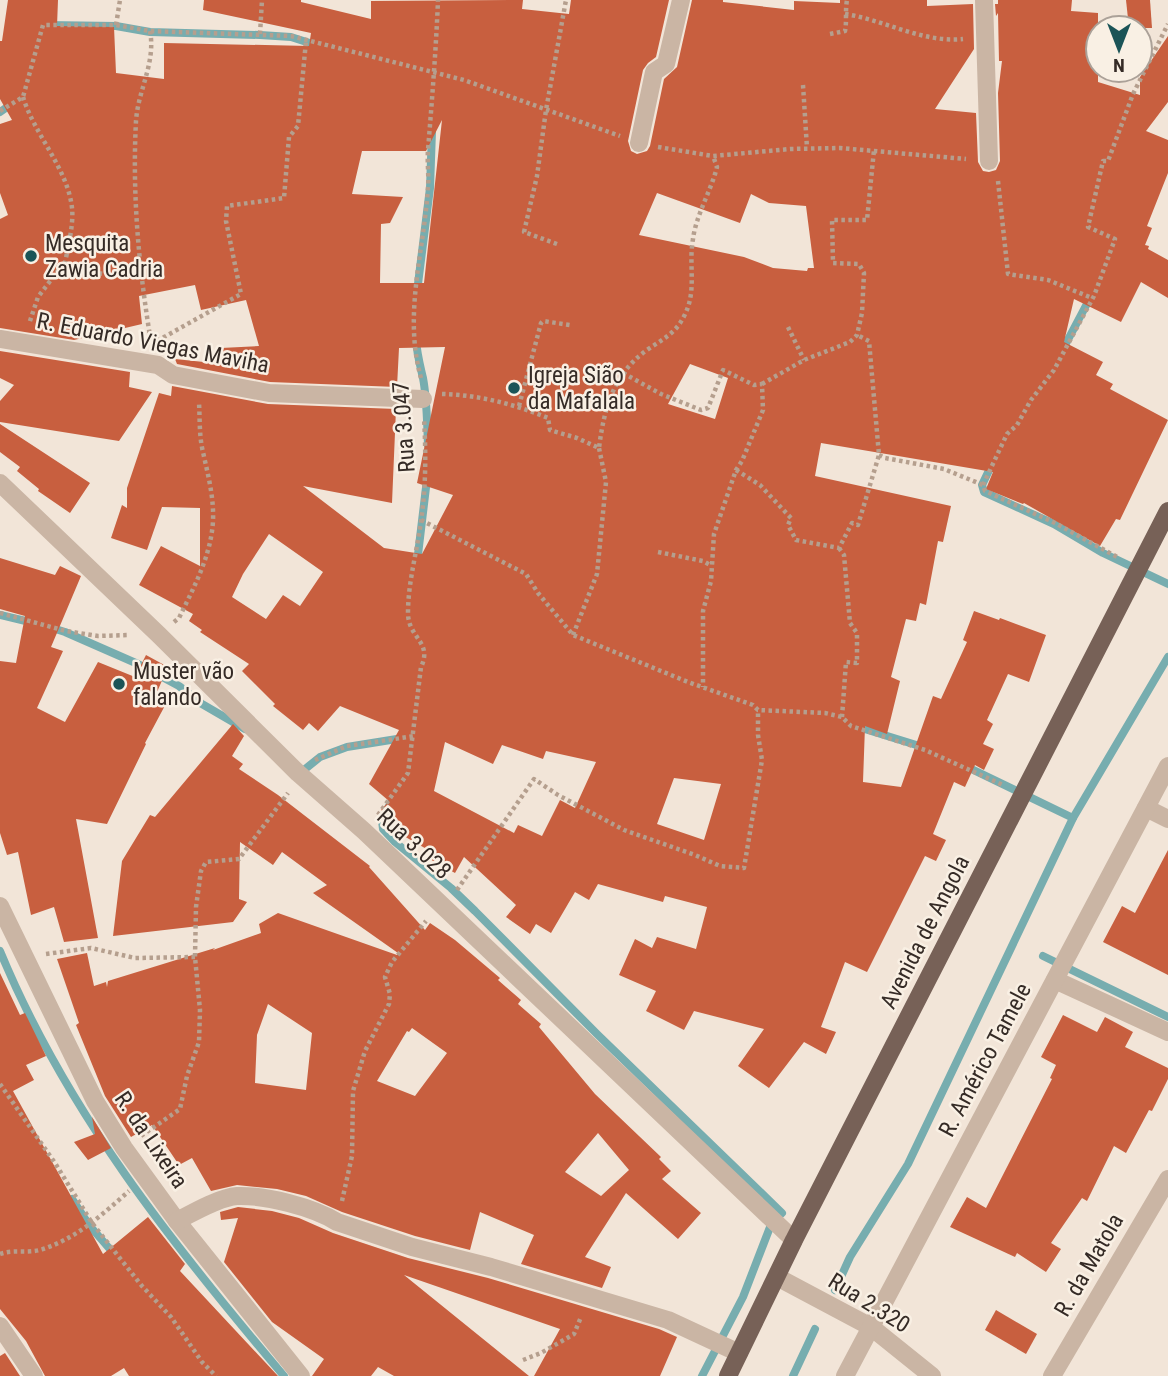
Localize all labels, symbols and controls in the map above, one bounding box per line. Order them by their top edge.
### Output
north arrow [1084,14,1154,84]
text: N [1113,54,1125,77]
place label: Mesquita Zawia Cadria [45,230,163,283]
marker: Mesquita Zawia Cadria [23,248,39,264]
street label: R. Eduardo Viegas Maviha [35,307,271,379]
place label: Igreja Sião da Mafalala [528,362,635,415]
marker: Igreja Sião da Mafalala [506,380,522,396]
street label: Rua 3.047 [387,381,421,473]
place label: Muster vão falando [133,658,234,711]
marker: Muster vão falando [111,676,127,692]
street label: Rua 3.028 [371,803,457,885]
street label: Avenida de Angola [875,851,975,1013]
street label: R. Américo Tamele [933,979,1037,1141]
street label: R. da Lixeira [109,1086,193,1194]
street label: R. da Matola [1049,1209,1129,1321]
street label: Rua 2.320 [823,1267,915,1339]

